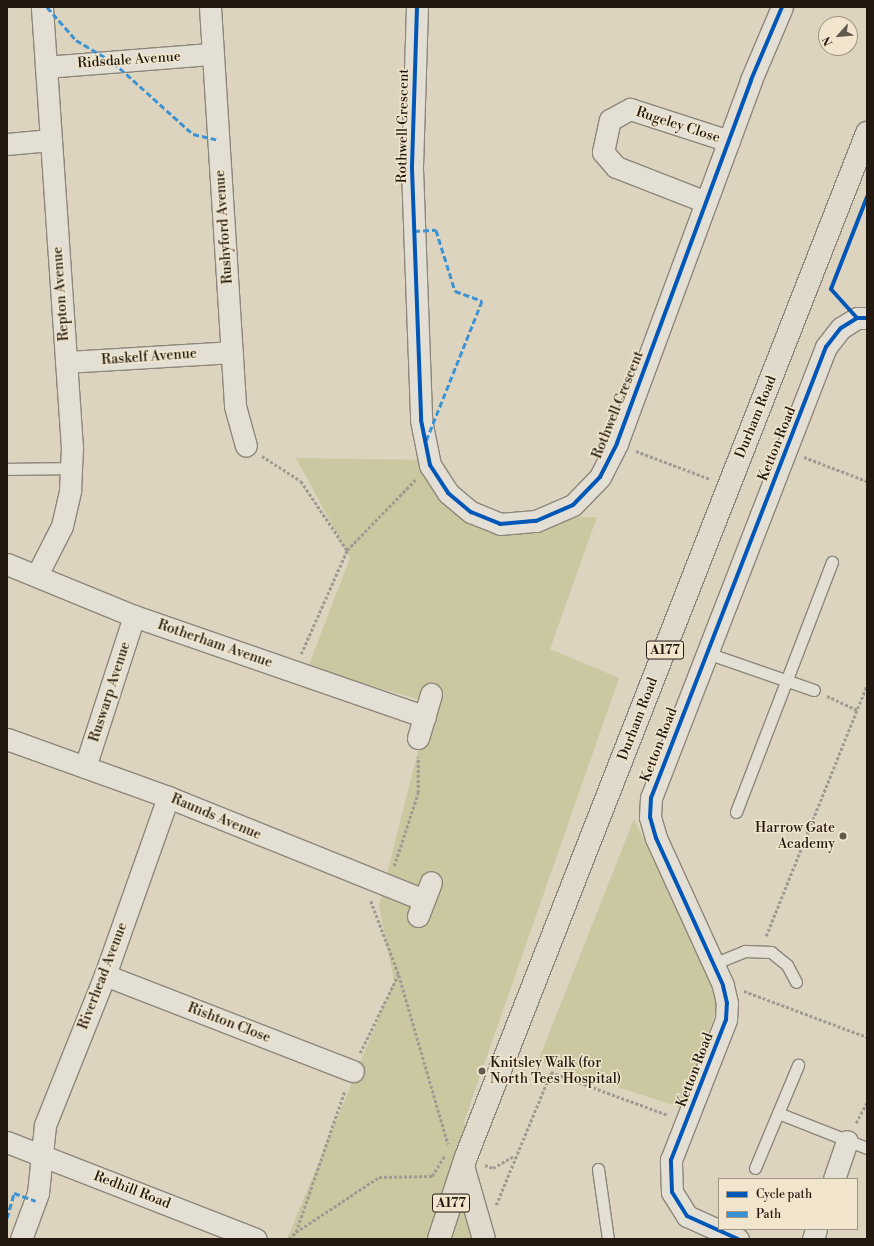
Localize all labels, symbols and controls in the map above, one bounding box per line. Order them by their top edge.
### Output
north arrow [818,16,858,56]
text: N [820,34,836,48]
street label: Ridsdale Avenue [77,48,181,72]
street label: Rothwell Crescent [394,69,412,183]
street label: Rugeley Close [634,103,722,147]
street label: Rushyford Avenue [212,169,236,285]
street label: Repton Avenue [49,246,73,342]
street label: Raskelf Avenue [101,345,197,369]
street label: Rothwell Crescent [589,349,647,461]
street label: Durham Road [732,373,780,461]
street label: Ketton Road [755,404,799,484]
street label: Rotherham Avenue [155,616,275,672]
road number: A177 [646,639,684,661]
street label: Ruswarp Avenue [86,640,134,744]
street label: Durham Road [614,675,662,763]
street label: Ketton Road [637,705,681,785]
street label: Raunds Avenue [168,790,264,844]
place label: Harrow Gate Academy [755,820,835,852]
marker: Harrow Gate Academy [838,831,848,841]
street label: Riverhead Avenue [75,920,131,1032]
street label: Rishton Close [185,999,273,1047]
street label: Ketton Road [673,1030,717,1110]
place label: Knitsley Walk (for North Tees Hospital) [490,1055,621,1088]
marker: Knitsley Walk (for North Tees Hospital) [477,1066,487,1076]
street label: Redhill Road [91,1168,173,1212]
legend [718,1178,858,1230]
text: Cycle path [756,1187,812,1202]
road number: A177 [432,1192,470,1214]
text: Path [756,1207,781,1222]

